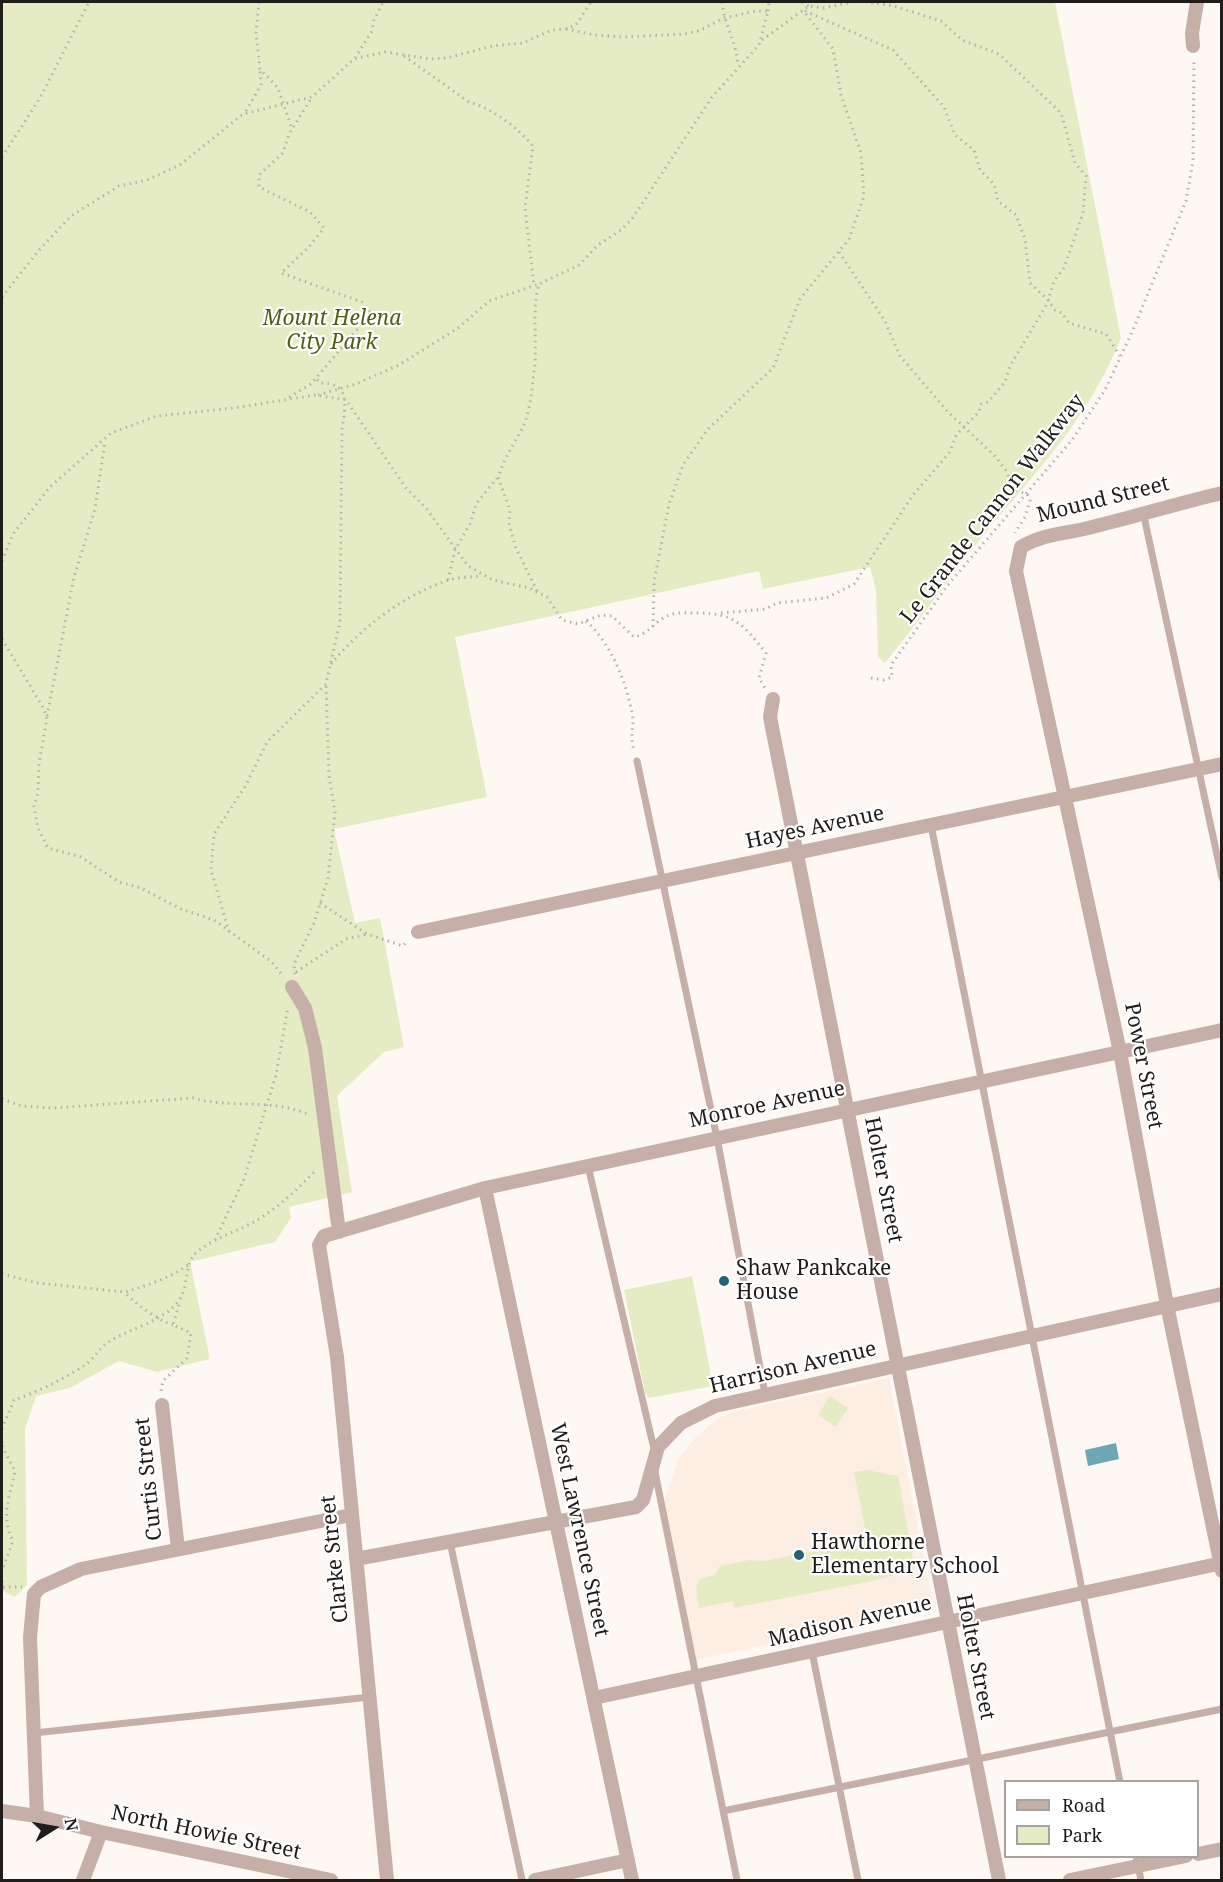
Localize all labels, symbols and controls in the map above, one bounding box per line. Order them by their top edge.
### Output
park label: Mount Helena City Park [263,306,401,356]
street label: Le Grande Cannon Walkway [895,389,1091,629]
street label: Mound Street [1034,471,1172,529]
street label: Hayes Avenue [743,801,887,855]
street label: Power Street [1118,1001,1168,1131]
street label: Monroe Avenue [687,1076,847,1134]
street label: Holter Street [858,1115,908,1245]
place label: Shaw Pankcake House [736,1256,891,1306]
marker: Shaw Pankcake House [717,1274,731,1288]
street label: Harrison Avenue [707,1337,879,1399]
street label: Curtis Street [130,1416,168,1542]
street label: West Lawrence Street [544,1421,614,1639]
street label: Clarke Street [316,1494,354,1624]
place label: Hawthorne Elementary School [811,1530,999,1580]
marker: Hawthorne Elementary School [792,1548,806,1562]
street label: Madison Avenue [766,1591,934,1653]
street label: Holter Street [950,1592,1000,1722]
legend [1004,1780,1199,1858]
text: Road [1062,1793,1105,1817]
north arrow [24,1798,84,1858]
street label: North Howie Street [109,1801,303,1865]
text: N [60,1816,84,1833]
text: Park [1062,1823,1102,1847]

